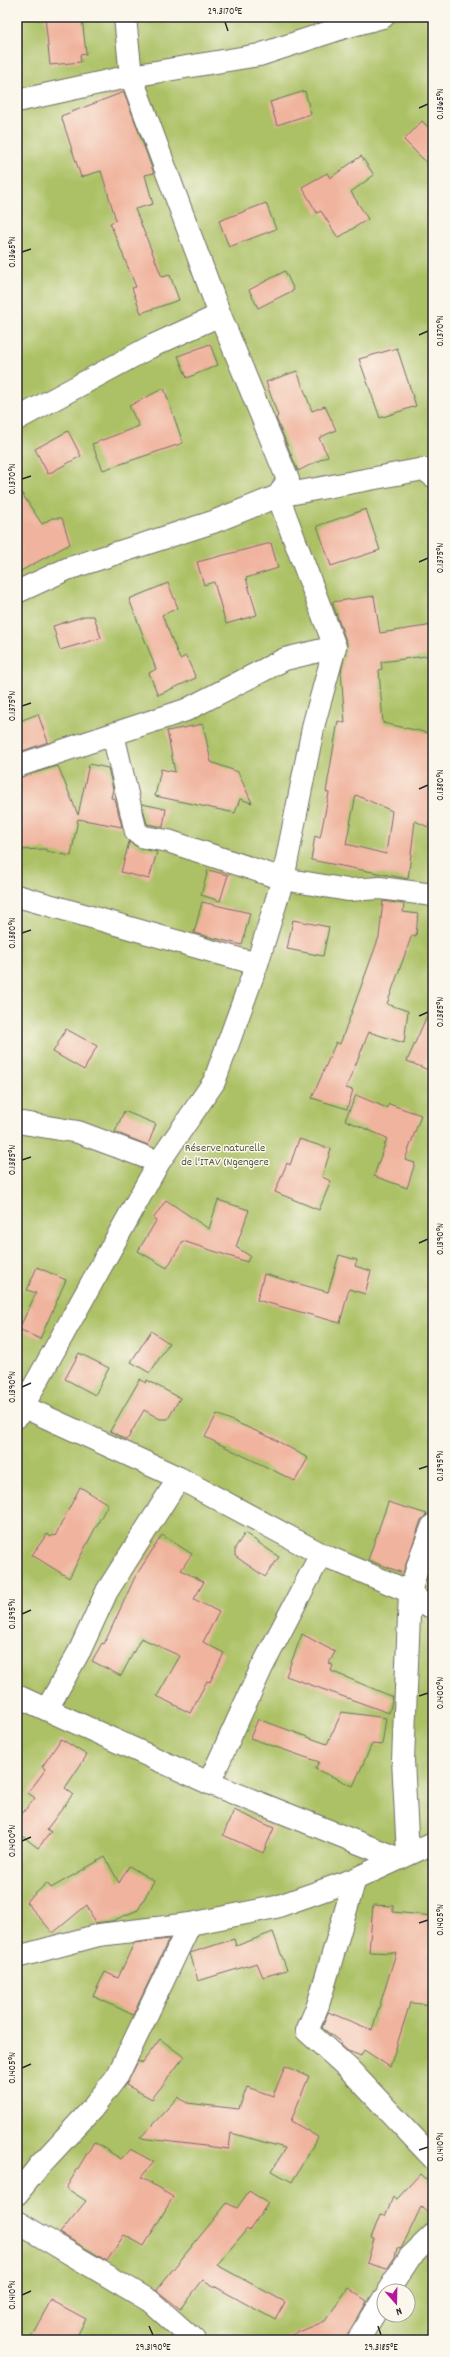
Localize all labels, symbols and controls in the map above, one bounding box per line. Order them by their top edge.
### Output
text: 29.3170°E [208,5,243,19]
text: 0.1365°N [434,88,448,120]
text: 0.1365°N [6,236,20,268]
text: 0.1370°N [434,315,448,347]
text: 0.1370°N [6,463,20,495]
text: 0.1375°N [434,543,448,573]
text: 0.1375°N [6,691,20,721]
text: 0.1380°N [434,769,448,801]
text: 0.1380°N [6,917,20,949]
text: 0.1385°N [434,997,448,1027]
park label: Réserve naturelle de l'ITAV (Ngengere [181,1140,269,1171]
text: 0.1385°N [6,1145,20,1175]
text: 0.1390°N [434,1223,448,1255]
text: 0.1390°N [6,1371,20,1403]
text: 0.1395°N [434,1450,448,1482]
text: 0.1395°N [6,1598,20,1630]
text: 0.1400°N [434,1677,448,1709]
text: 0.1400°N [6,1825,20,1857]
text: 0.1405°N [434,1904,448,1936]
text: 0.1405°N [6,2052,20,2084]
text: 0.1410°N [434,2132,448,2162]
text: 0.1410°N [6,2280,20,2310]
north arrow [376,2283,416,2323]
text: N [393,2302,404,2319]
text: 29.3190°E [135,2341,171,2355]
text: 29.3185°E [364,2341,398,2355]

